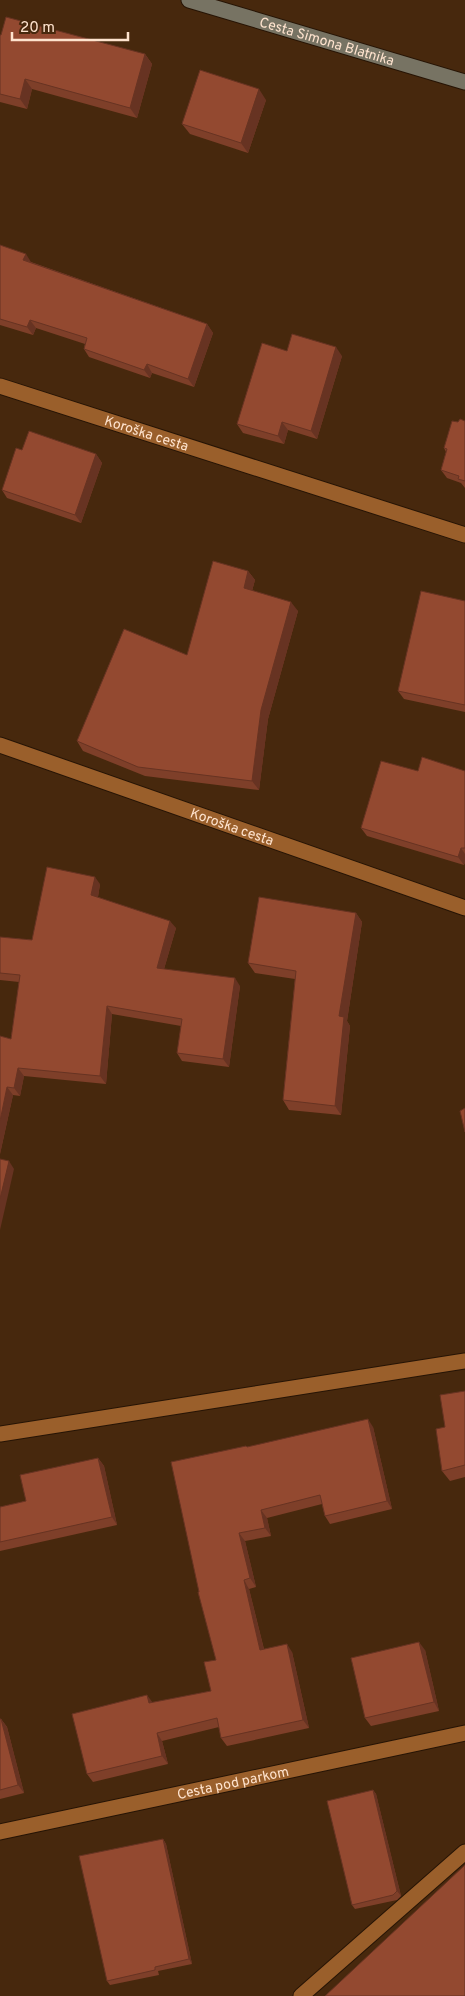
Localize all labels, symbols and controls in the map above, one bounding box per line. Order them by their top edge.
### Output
scale bar [12,10,129,42]
street label: Cesta Simona Blatnika [257,14,396,71]
text: 20 m [20,19,55,38]
street label: Koroška cesta [102,413,190,456]
street label: Koroška cesta [188,805,276,850]
street label: Cesta pod parkom [176,1764,291,1804]

